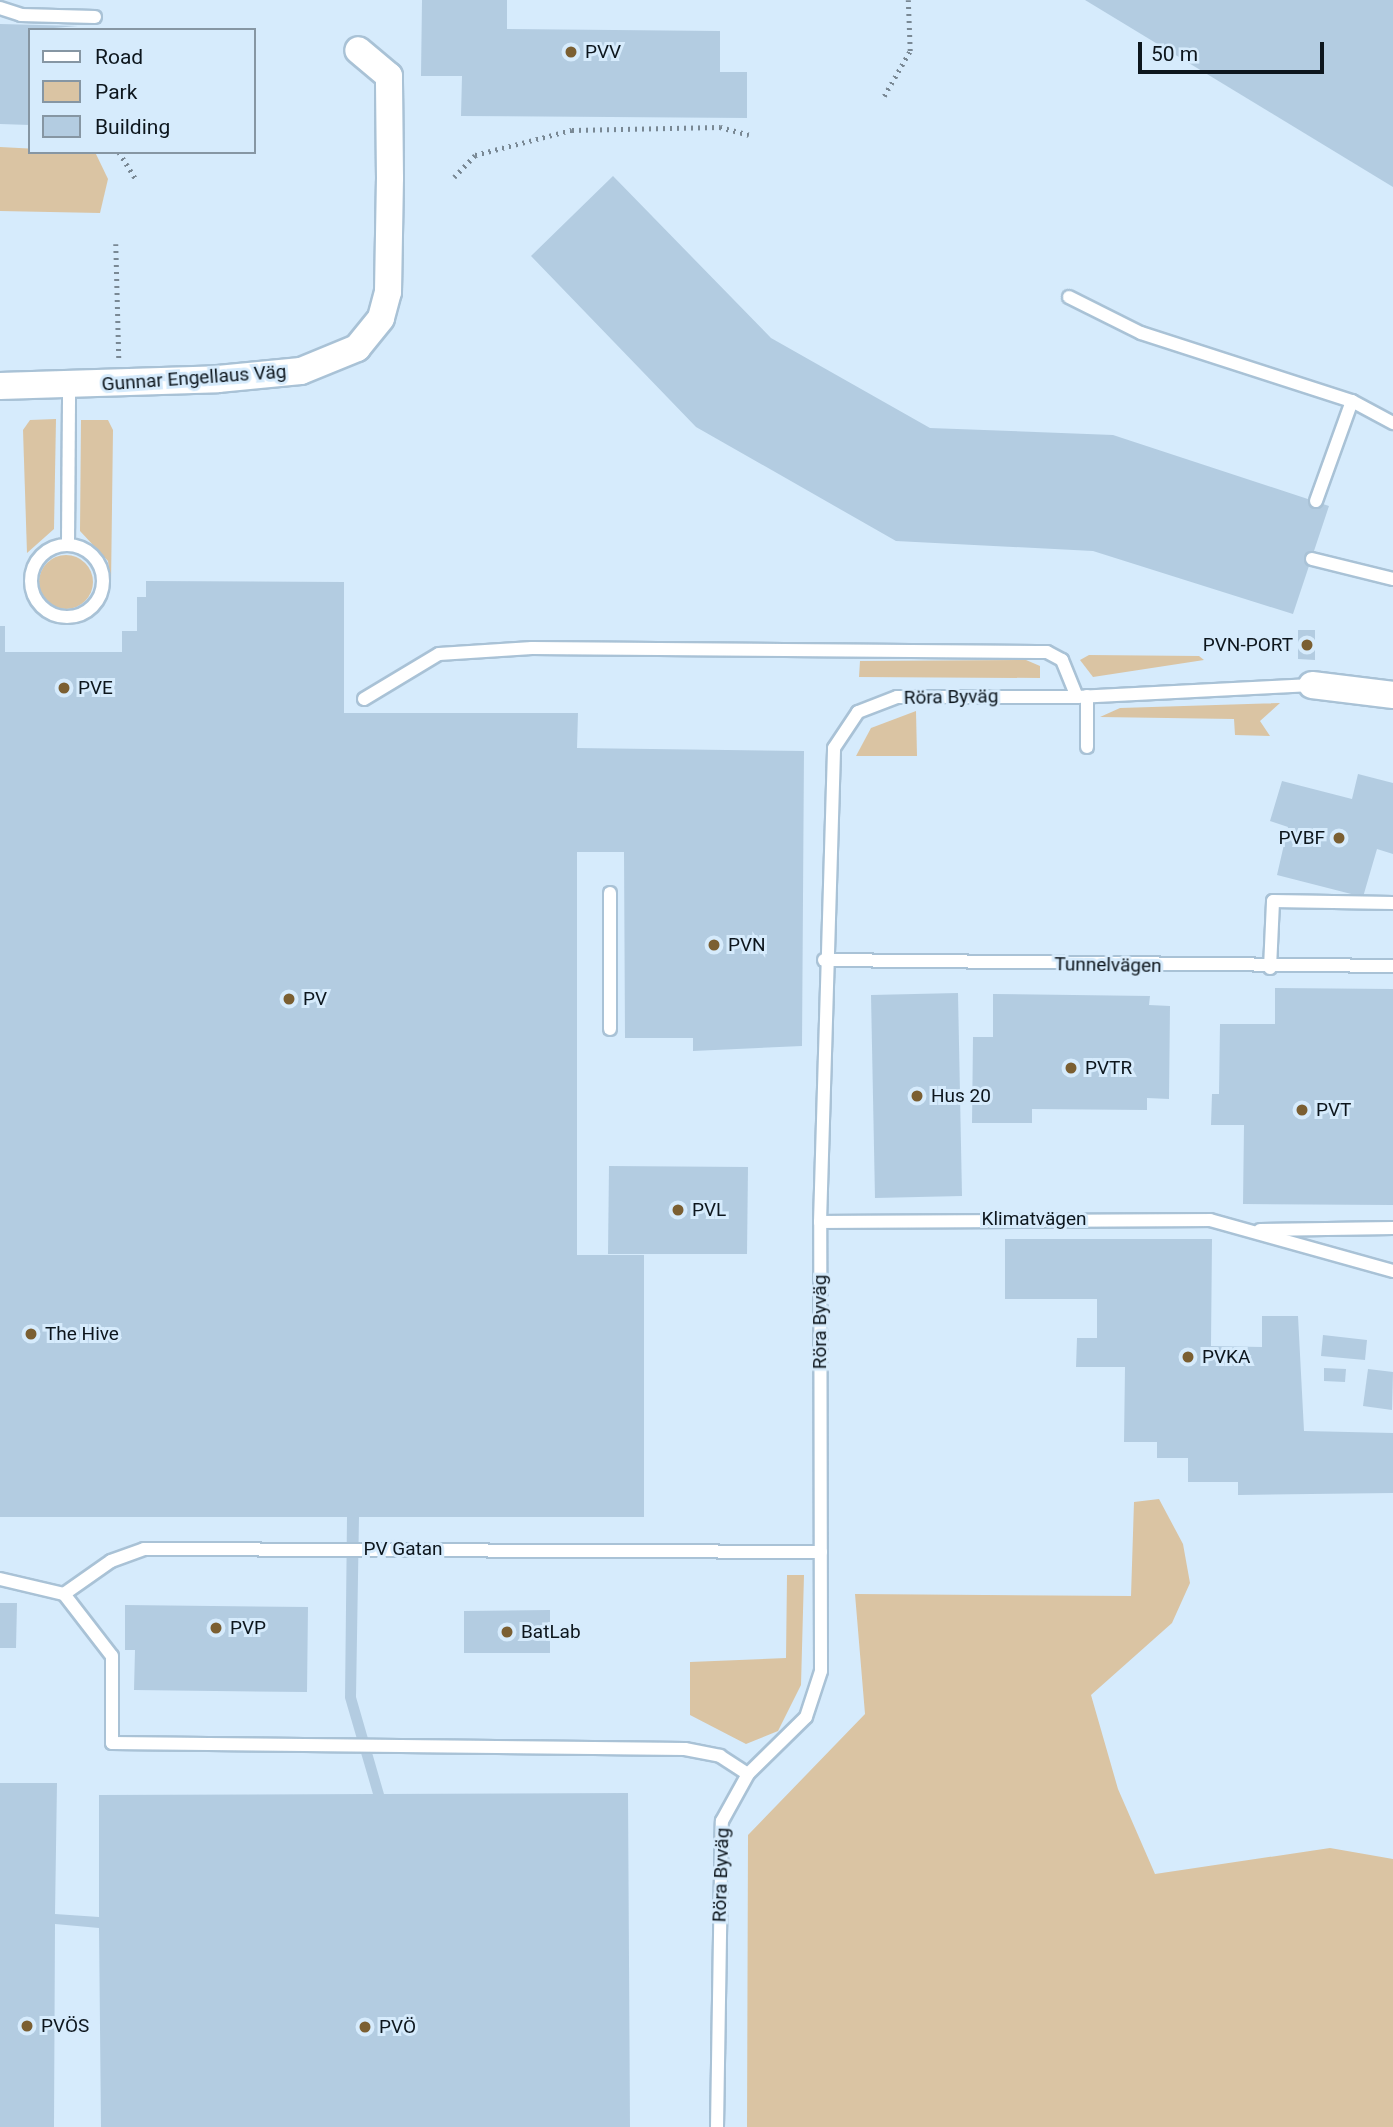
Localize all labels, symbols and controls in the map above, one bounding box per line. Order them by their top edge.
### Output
legend [28,28,256,154]
scale bar [1141,28,1326,72]
place label: PVV [585,41,621,63]
text: 50 m [1151,42,1198,66]
marker: PVV [563,44,579,60]
text: Road [95,45,143,69]
text: Park [95,80,137,104]
text: Building [95,115,170,139]
street label: Gunnar Engellaus Väg [101,360,287,396]
place label: PVN-PORT [1203,634,1293,656]
marker: PVN-PORT [1299,637,1315,653]
place label: PVE [78,677,113,699]
marker: PVE [56,680,72,696]
street label: Röra Byväg [904,685,998,709]
place label: PVBF [1279,827,1325,849]
marker: PVBF [1331,830,1347,846]
place label: PVN [728,934,766,956]
marker: PVN [706,937,722,953]
street label: Tunnelvägen [1054,953,1162,977]
place label: PV [303,988,327,1010]
marker: PV [281,991,297,1007]
place label: PVTR [1085,1057,1132,1079]
marker: PVTR [1063,1060,1079,1076]
place label: Hus 20 [931,1085,991,1107]
marker: Hus 20 [909,1088,925,1104]
place label: PVT [1316,1099,1351,1121]
marker: PVT [1294,1102,1310,1118]
place label: PVL [692,1199,726,1221]
marker: PVL [670,1202,686,1218]
street label: Klimatvägen [981,1208,1087,1230]
street label: Röra Byväg [809,1275,831,1369]
place label: The Hive [45,1323,119,1345]
marker: The Hive [23,1326,39,1342]
place label: PVKA [1202,1346,1250,1368]
marker: PVKA [1180,1349,1196,1365]
street label: PV Gatan [363,1538,443,1560]
place label: PVP [230,1617,266,1639]
marker: PVP [208,1620,224,1636]
place label: BatLab [521,1621,581,1643]
marker: BatLab [499,1624,515,1640]
street label: Röra Byväg [708,1827,734,1923]
place label: PVÖS [41,2015,89,2037]
place label: PVÖ [379,2016,416,2038]
marker: PVÖS [19,2018,35,2034]
marker: PVÖ [357,2019,373,2035]

